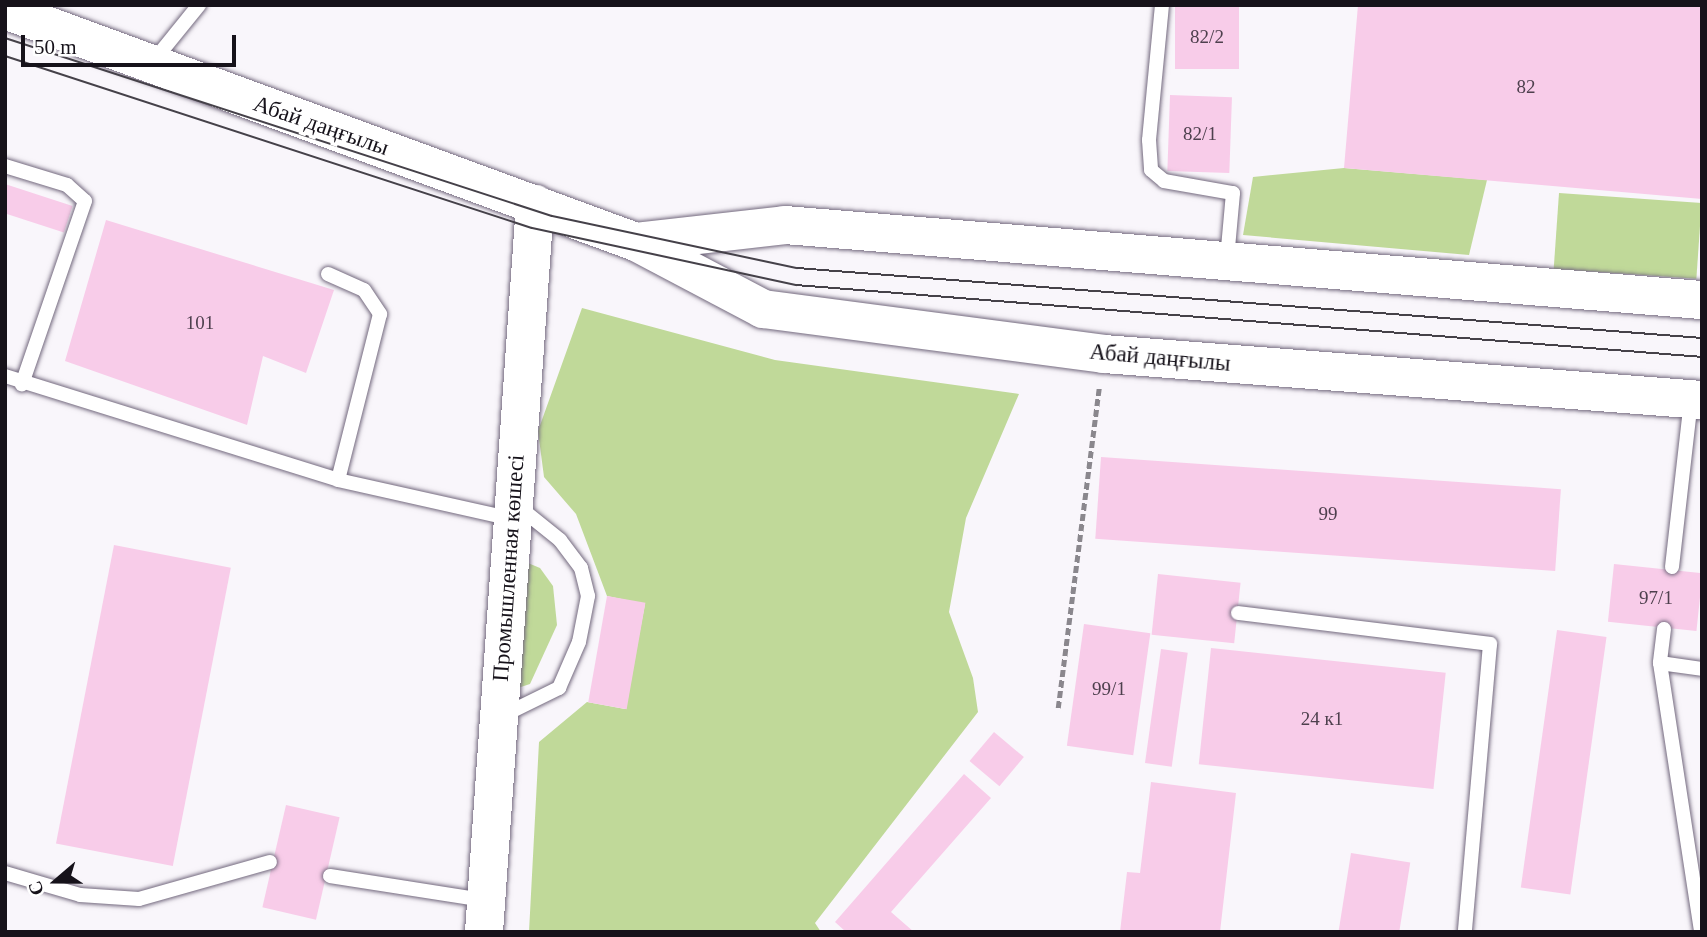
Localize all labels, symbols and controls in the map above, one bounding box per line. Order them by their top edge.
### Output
scale bar [24,21,240,65]
house number: 82/2 [1190,26,1224,48]
text: 50 m [34,35,77,59]
house number: 82 [1516,76,1536,98]
street label: Абай даңғылы [250,90,392,162]
house number: 82/1 [1183,123,1217,145]
house number: 101 [186,312,214,334]
street label: Абай даңғылы [1088,338,1232,378]
street label: Промышленная көшесі [487,454,531,682]
house number: 99 [1318,503,1338,525]
house number: 97/1 [1639,587,1673,609]
house number: 99/1 [1092,678,1126,700]
house number: 24 к1 [1301,708,1343,730]
north arrow [21,846,91,916]
text: С [24,878,48,898]

